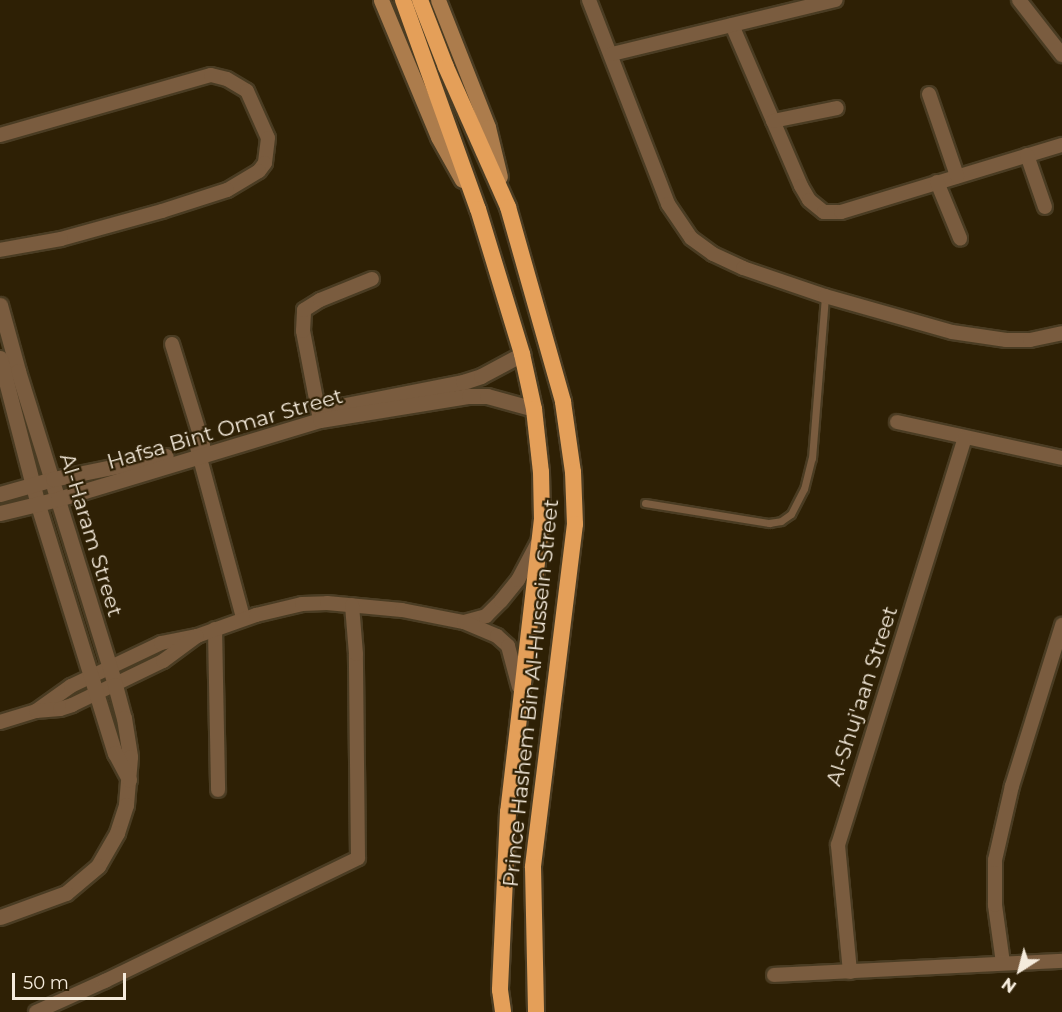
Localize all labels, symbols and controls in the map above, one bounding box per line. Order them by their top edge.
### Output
street label: Hafsa Bint Omar Street [104,383,346,475]
street label: Al-Haram Street [54,450,128,620]
street label: Prince Hashem Bin Al-Hussein Street [498,498,564,888]
street label: Al-Shuj'aan Street [821,603,903,789]
north arrow [990,940,1050,1000]
scale bar [15,961,129,999]
text: 50 m [23,972,69,994]
text: N [998,973,1020,996]

